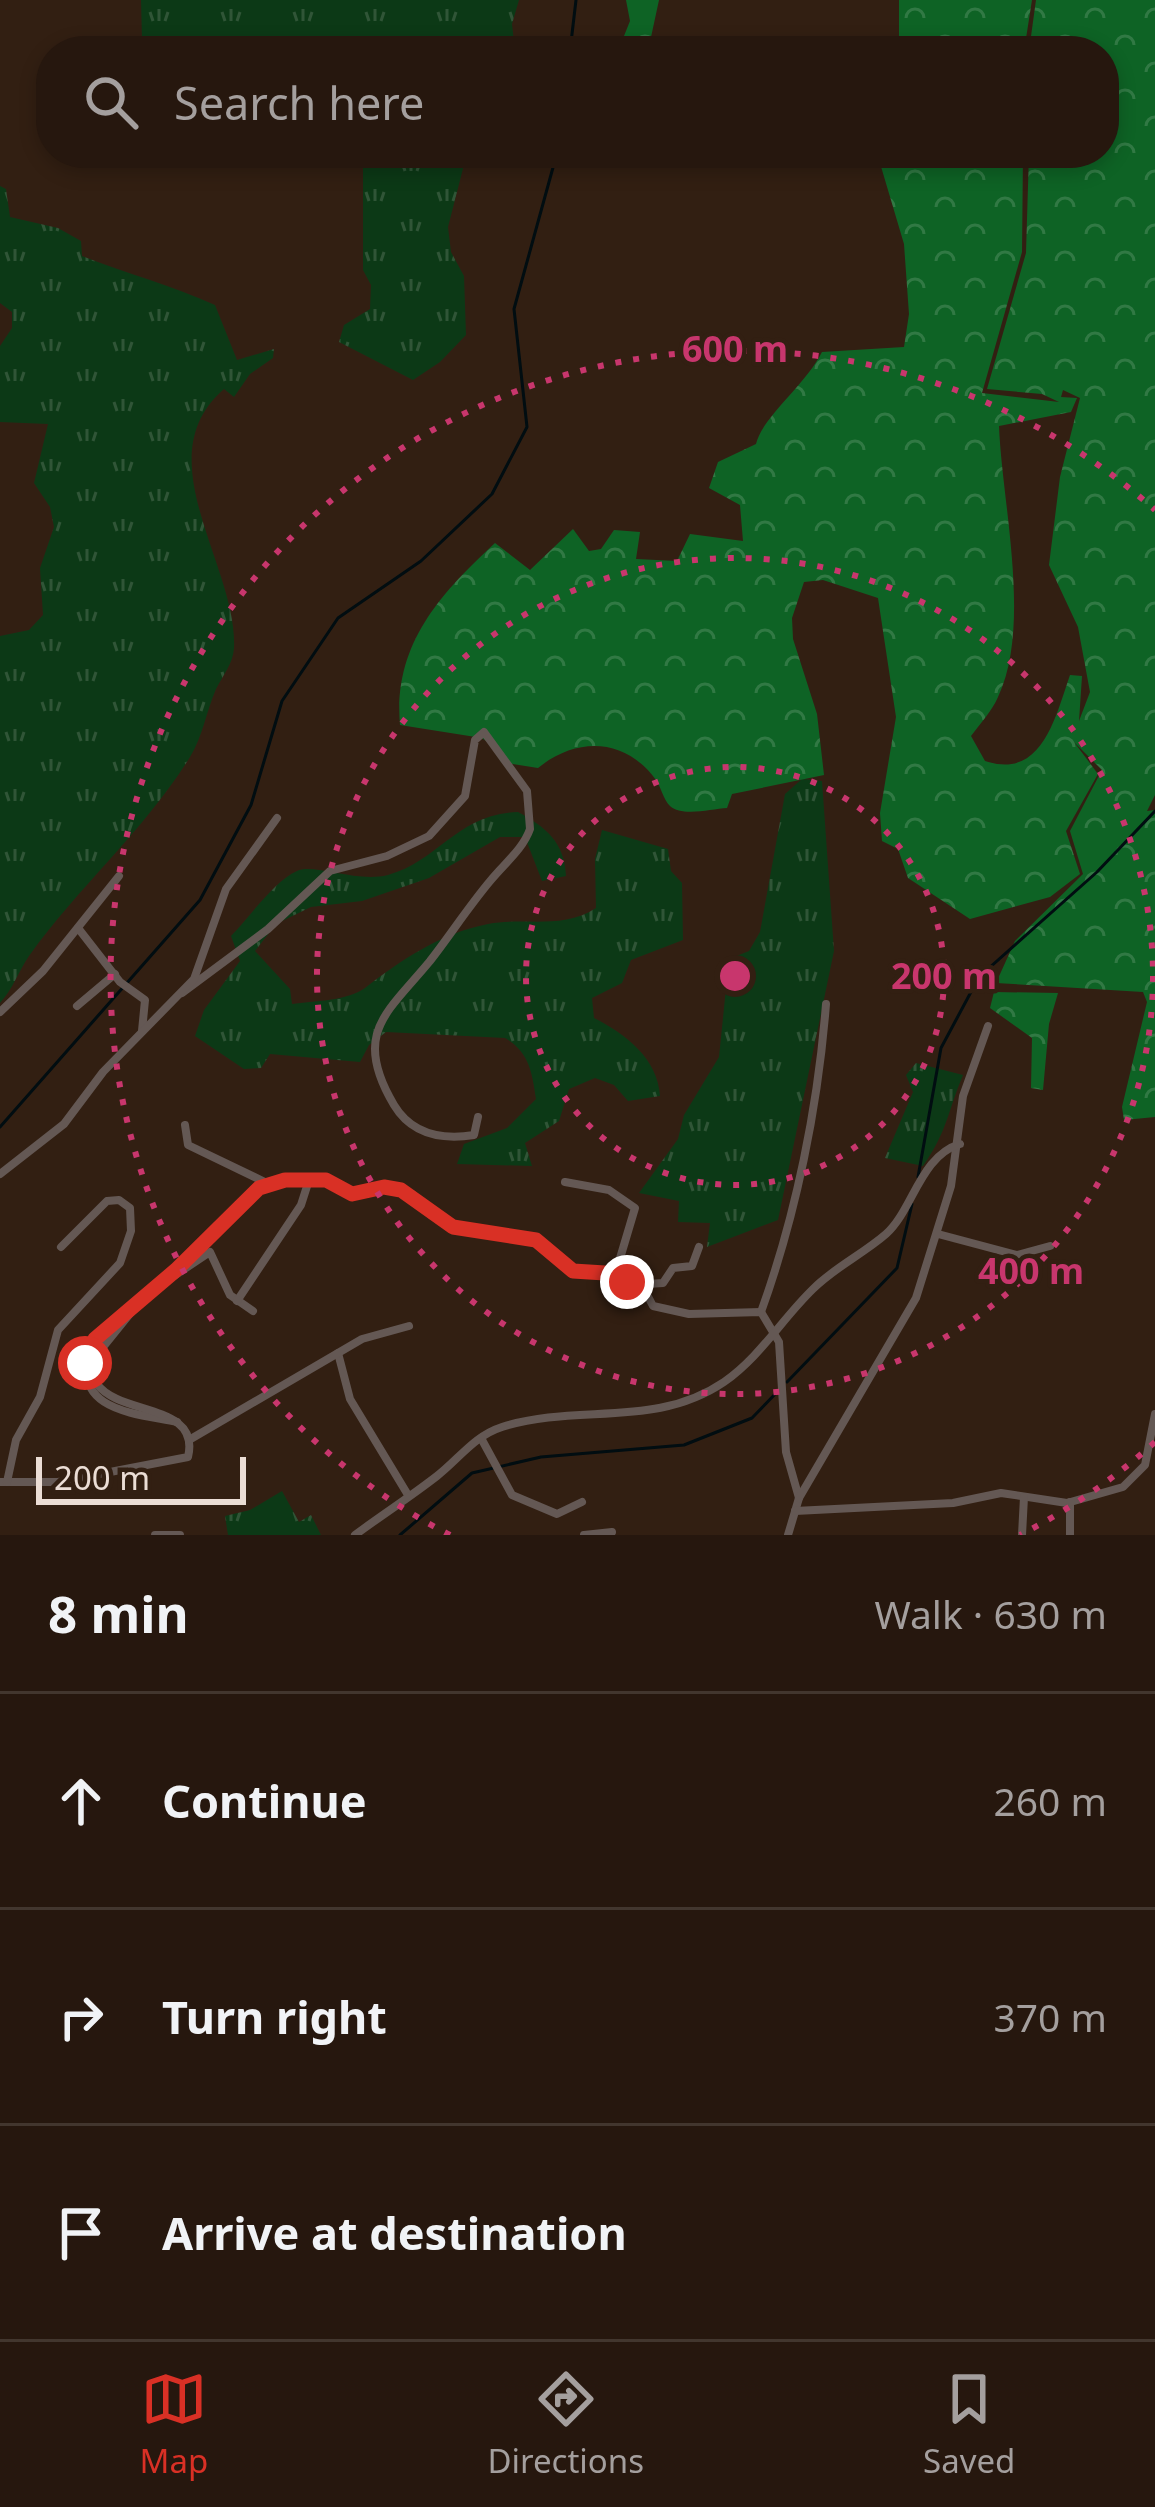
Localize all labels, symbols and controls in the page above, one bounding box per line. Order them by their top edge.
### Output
search box [36,36,1119,168]
icon: search [78,69,144,135]
text: Search here [174,72,424,133]
text: 600 m [682,324,788,373]
text: 200 m [891,951,997,1000]
centre of rings [714,955,756,997]
text: 400 m [978,1246,1084,1295]
route end [600,1255,654,1309]
route start [58,1336,112,1390]
scale bar [36,1451,246,1504]
text: 200 m [54,1455,150,1500]
text: 8 min [48,1578,189,1648]
text: Walk · 630 m [874,1587,1107,1640]
icon: ahead [48,1768,114,1834]
text: Continue [162,1770,367,1831]
text: 260 m [993,1774,1107,1827]
icon: right [48,1984,114,2050]
text: Turn right [162,1986,387,2047]
text: 370 m [993,1990,1107,2043]
icon: arrive [48,2200,114,2266]
text: Arrive at destination [162,2202,627,2263]
tab: Map [140,2366,208,2483]
tab: Directions [487,2366,644,2483]
tab: Saved [923,2366,1015,2483]

